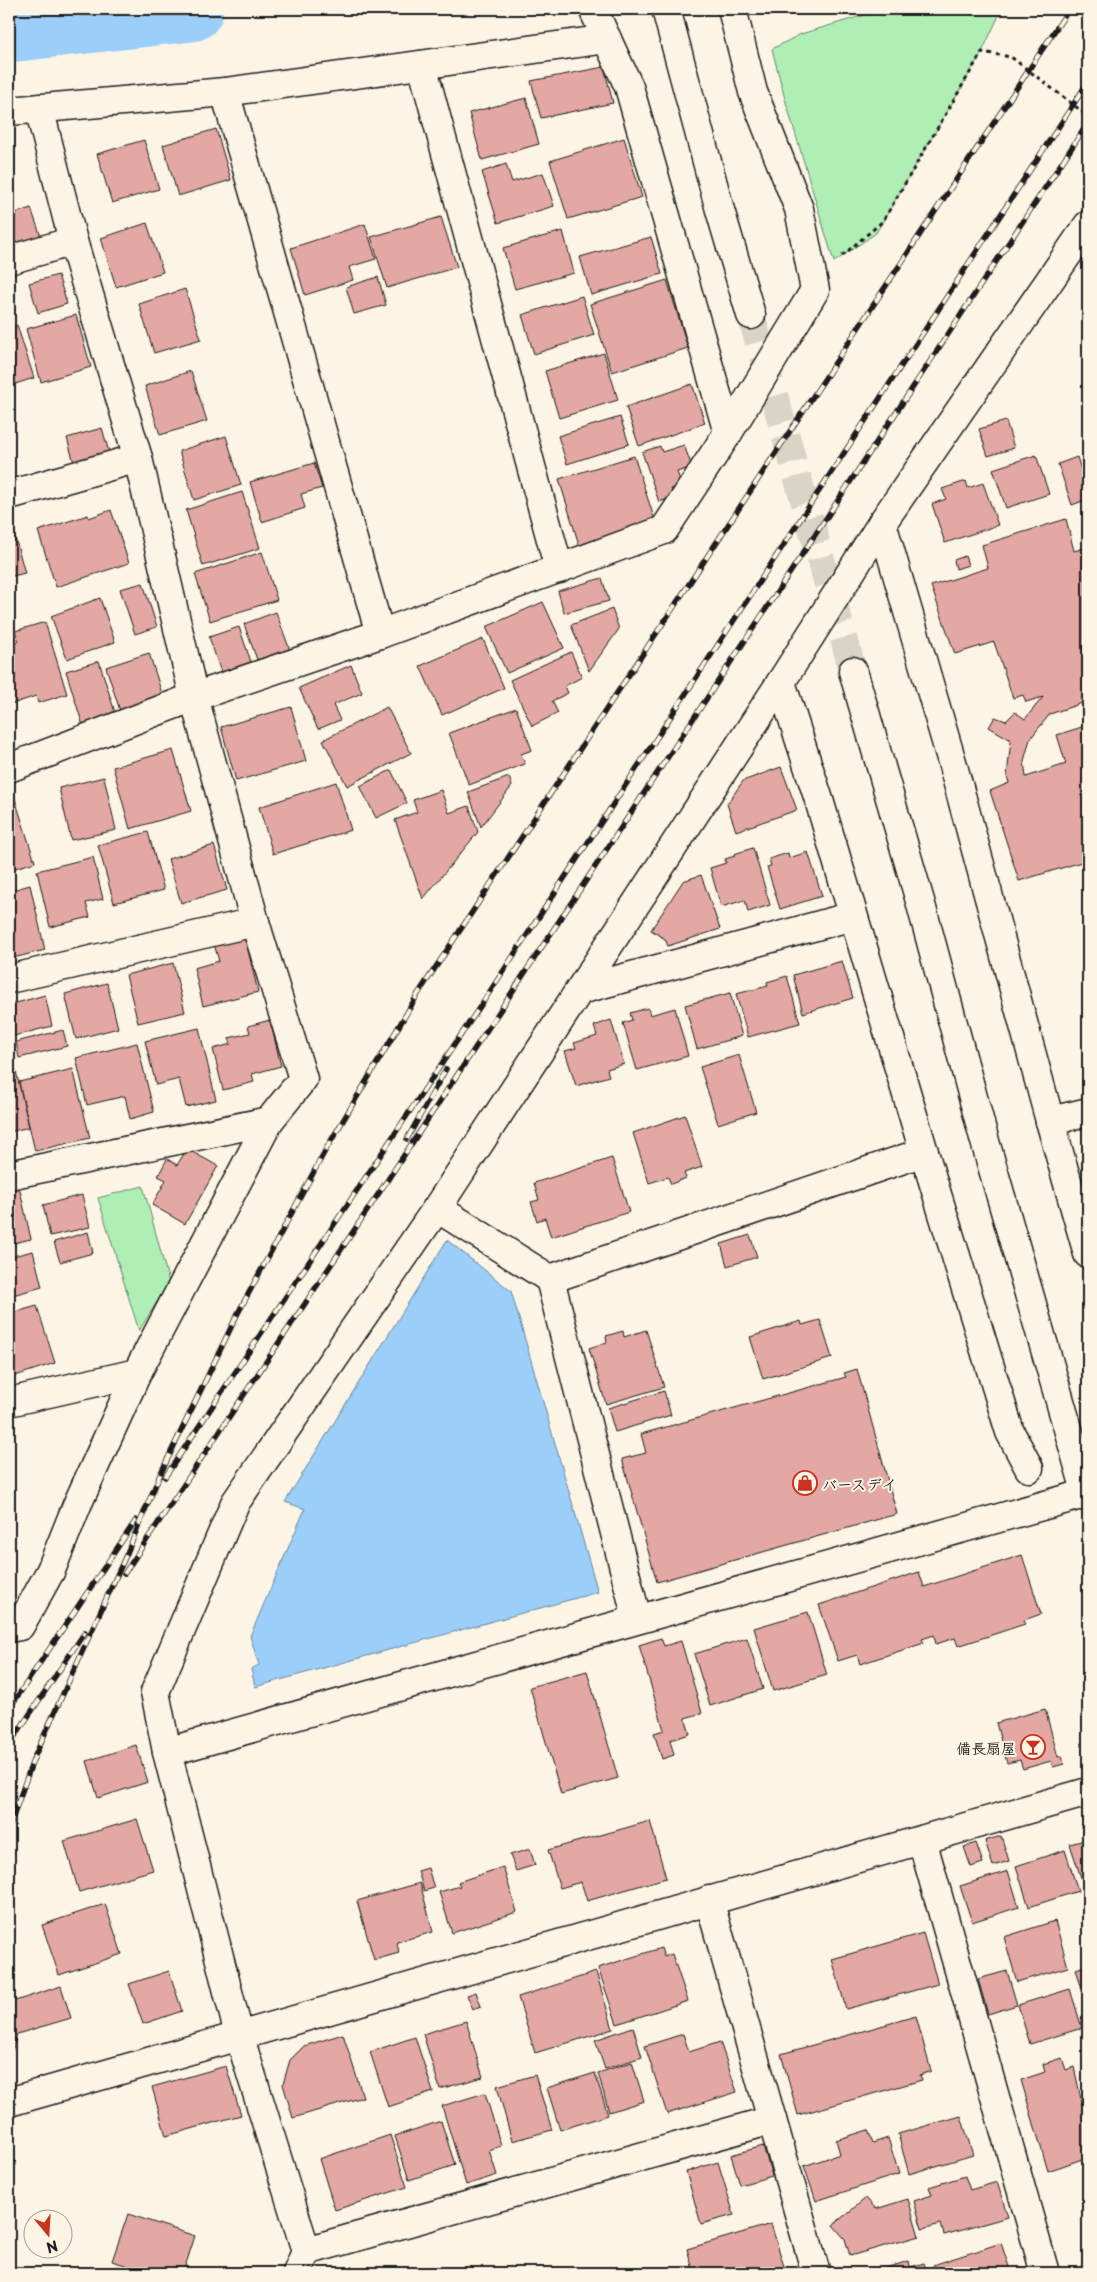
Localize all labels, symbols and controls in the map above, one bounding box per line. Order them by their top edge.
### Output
shop icon: バースデイ [792,1470,818,1496]
place label: バースデイ [822,1472,897,1495]
bar icon: 備長扇屋 [1020,1734,1046,1760]
place label: 備長扇屋 [956,1736,1016,1759]
north arrow [22,2210,72,2260]
text: N [44,2235,61,2259]

